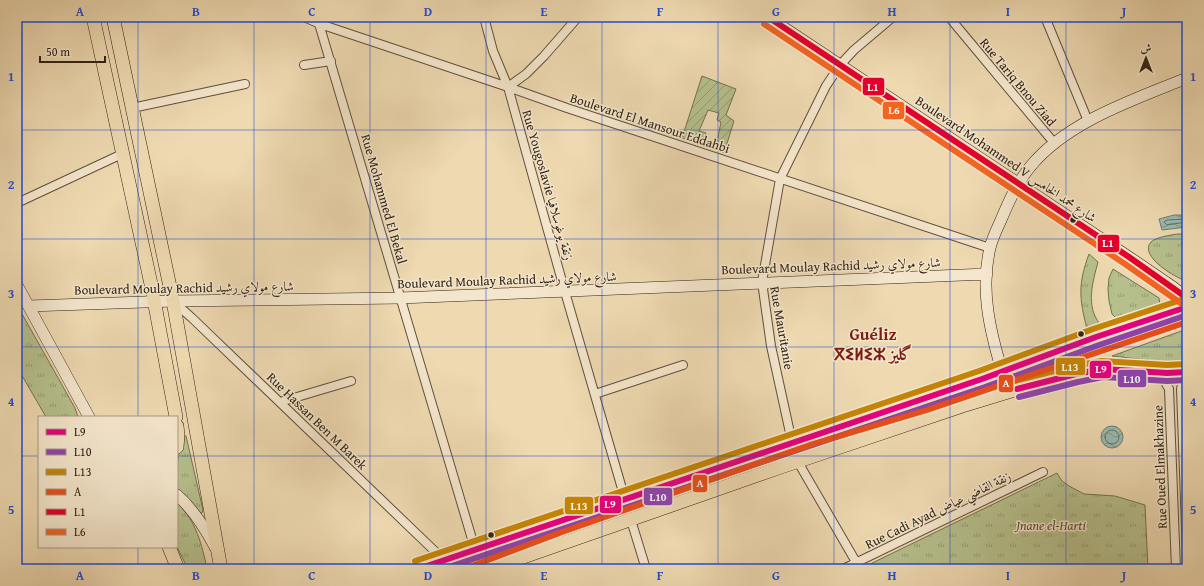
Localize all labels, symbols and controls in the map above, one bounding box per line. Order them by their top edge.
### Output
text: A [76,2,85,21]
text: B [192,2,200,21]
text: C [308,2,316,21]
text: D [424,2,432,21]
text: E [541,2,548,21]
text: F [657,2,664,21]
text: G [772,2,780,21]
text: H [887,2,897,21]
text: I [1006,2,1010,21]
text: J [1120,2,1127,21]
street label: Rue Tariq Bnou Ziad [975,34,1061,130]
scale bar [40,38,105,64]
north arrow [1126,38,1166,78]
text: ش [1141,40,1152,56]
text: 50 m [46,43,70,60]
text: 1 [8,67,14,86]
text: 1 [1190,67,1196,86]
line badge: L1 [862,77,885,96]
text: L1 [867,79,879,95]
street label: Boulevard El Mansour Eddahbi [568,88,733,158]
street label: Boulevard Mohammed V شارع محمد الخامس [911,91,1100,228]
line badge: L6 [882,101,905,120]
text: L6 [888,102,900,118]
street label: Rue Yougoslavie زنقة يوغوسلافيا [517,108,579,262]
street label: Rue Mohammed El Bekal [356,132,412,267]
text: 2 [8,175,15,194]
text: 2 [1190,175,1197,194]
unlabelled marker [1068,215,1078,225]
line badge: L1 [1097,234,1120,253]
text: L1 [1102,235,1114,251]
street label: Boulevard Moulay Rachid شارع مولاي رشيد [721,253,941,281]
street label: Boulevard Moulay Rachid شارع مولاي رشيد [397,267,617,295]
street label: Boulevard Moulay Rachid شارع مولاي رشيد [74,277,294,301]
text: 3 [8,284,14,303]
text: 3 [1190,284,1196,303]
street label: Rue Mauritanie [765,285,799,371]
district label: Guéliz ⴳⵉⵍⵉⵣ گليز [834,321,912,366]
unlabelled marker [1076,329,1086,339]
line badge: L13 [1055,357,1086,376]
text: L13 [1061,359,1079,375]
line badge: L9 [1089,360,1112,379]
text: L9 [1095,361,1107,377]
street label: Rue Hassan Ben M Barek [262,368,372,474]
line badge: L10 [1117,369,1147,388]
text: L10 [1123,371,1141,387]
line badge: A [998,374,1014,393]
text: A [1002,375,1010,391]
text: 4 [8,392,15,411]
text: 4 [1190,392,1197,411]
street label: Rue Oued Elmakhazine [1148,405,1172,529]
legend [38,416,178,548]
text: L9 [74,423,86,440]
text: L10 [74,443,92,460]
text: L13 [74,463,92,480]
street label: Rue Cadi Ayad زنقة القاضي عياض [862,466,1016,556]
line badge: A [692,474,708,493]
text: A [696,475,704,491]
text: A [74,483,82,500]
line badge: L10 [643,487,673,506]
text: L10 [649,489,667,505]
line badge: L9 [599,495,622,514]
line badge: L13 [564,496,594,515]
text: L9 [604,496,616,512]
text: L13 [570,498,588,514]
text: 5 [8,500,15,519]
text: 5 [1190,500,1197,519]
text: L1 [74,503,86,520]
park label: Jnane el-Harti [1014,516,1086,535]
text: L6 [74,523,86,540]
unlabelled marker [486,530,496,540]
text: A [76,566,85,585]
text: B [192,566,200,585]
text: C [308,566,316,585]
text: D [424,566,432,585]
text: E [541,566,548,585]
text: F [657,566,664,585]
text: G [772,566,780,585]
text: H [887,566,897,585]
text: I [1006,566,1010,585]
text: J [1120,566,1127,585]

